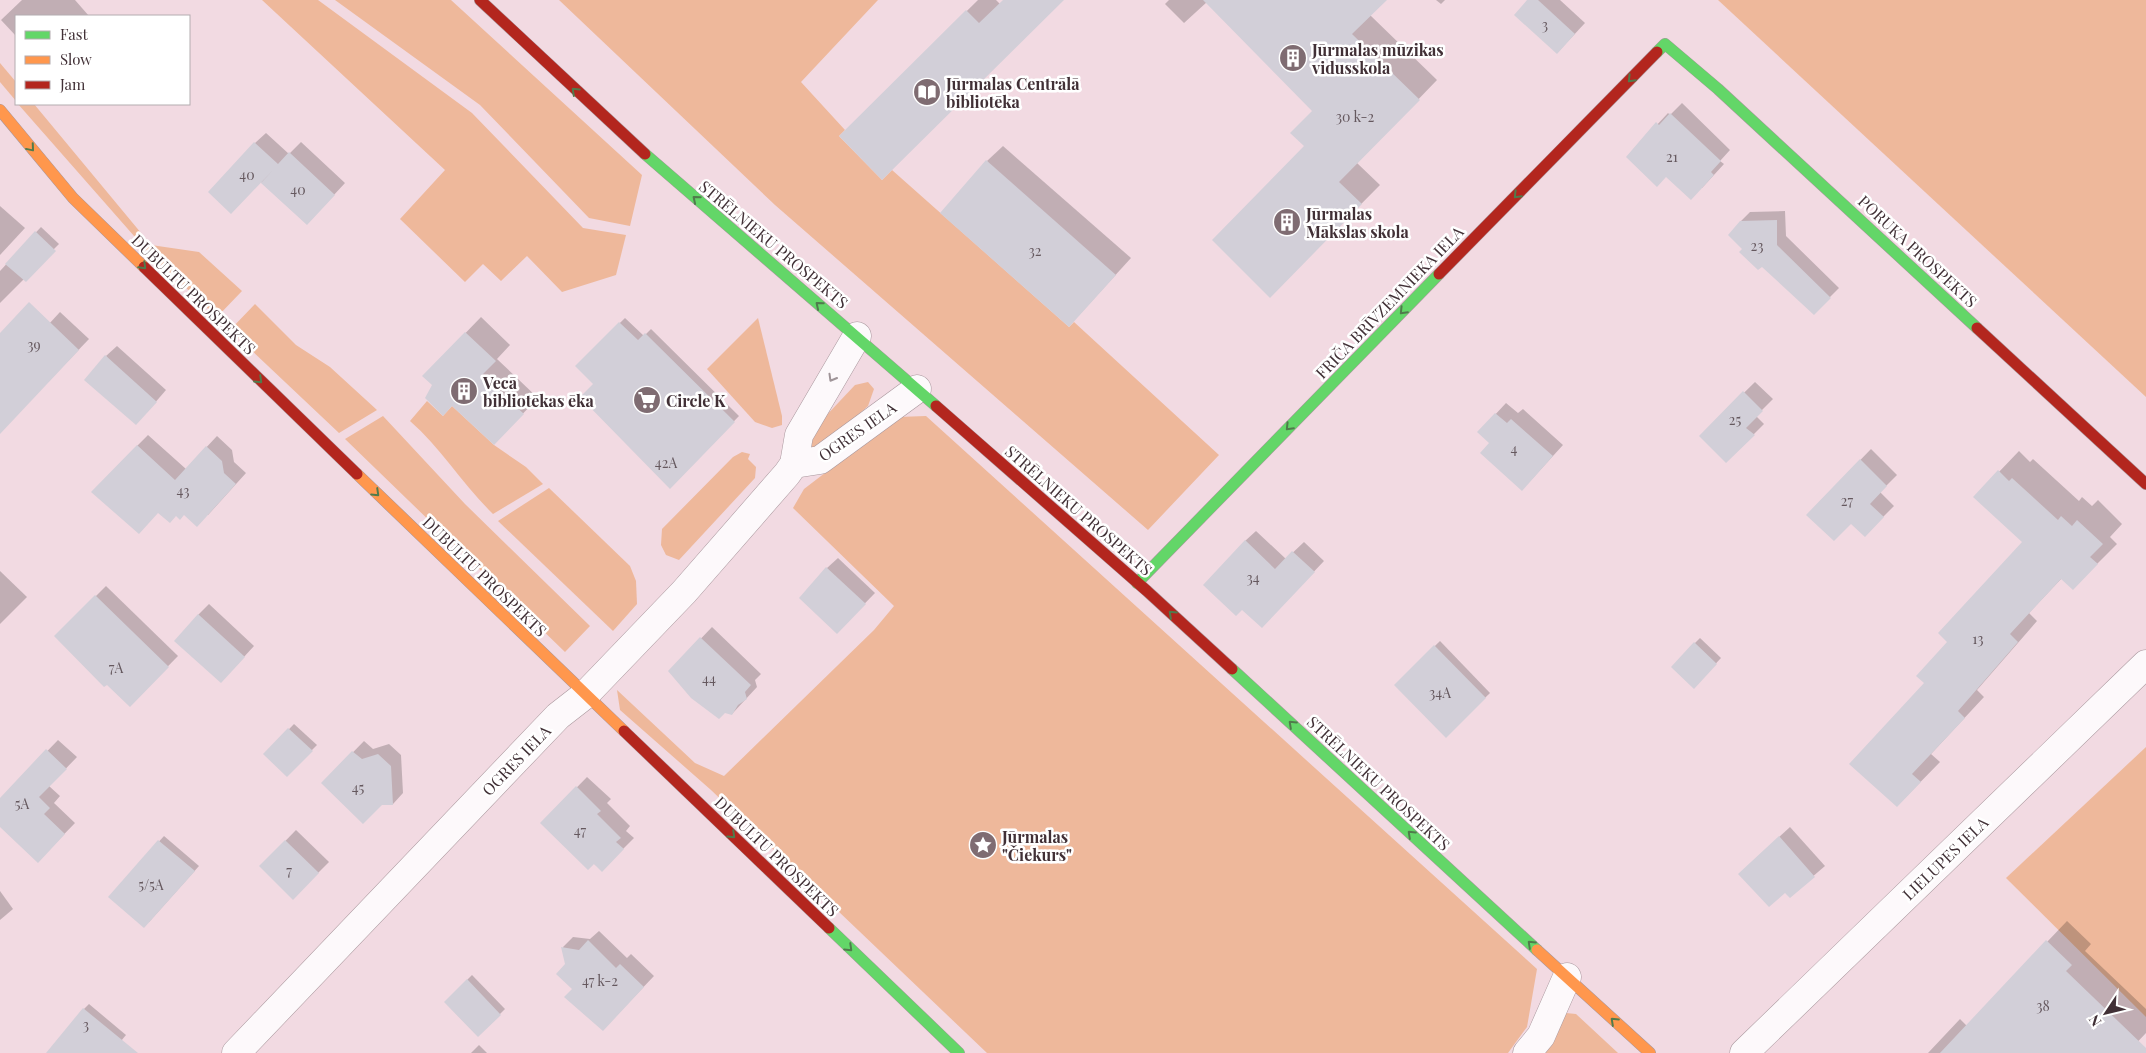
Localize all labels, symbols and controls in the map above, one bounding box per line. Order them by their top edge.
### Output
legend [15,15,190,105]
house number: 3 [1542,15,1548,34]
text: Fast [60,24,89,44]
place label: Jūrmalas mūzikas vidusskola [1311,39,1444,78]
building icon: Jūrmalas mūzikas vidusskola [1278,43,1308,73]
text: Slow [60,49,92,69]
place label: Jūrmalas Centrālā bibliotēka [945,73,1080,112]
one-way arrow [1628,73,1637,82]
text: Jam [59,74,86,94]
library icon: Jūrmalas Centrālā bibliotēka [912,77,942,107]
one-way arrow [571,88,580,97]
house number: 30 k-2 [1336,107,1375,126]
one-way arrow [26,142,35,151]
house number: 21 [1666,147,1678,166]
house number: 40 [239,165,255,184]
street label: STRĒLNIEKU PROSPEKTS [695,175,853,313]
house number: 40 [290,180,306,199]
one-way arrow [1514,189,1523,198]
street label: PORUKA PROSPEKTS [1854,190,1982,312]
one-way arrow [692,196,701,205]
place label: Jūrmalas Mākslas skola [1305,203,1409,242]
building icon: Jūrmalas Mākslas skola [1272,207,1302,237]
street label: FRIČA BRĪVZEMNIEKA IELA [1310,221,1468,383]
street label: DUBULTU PROSPEKTS [127,229,261,359]
house number: 23 [1750,236,1764,255]
house number: 32 [1028,241,1042,260]
one-way arrow [137,260,146,269]
one-way arrow [816,302,825,311]
one-way arrow [1400,305,1409,314]
house number: 39 [27,335,41,354]
place label: Vecā bibliotēkas ēka [482,372,594,411]
one-way arrow [829,373,839,382]
one-way arrow [253,374,262,383]
building icon: Vecā bibliotēkas ēka [449,376,479,406]
supermarket icon: Circle K [632,385,662,415]
place label: Circle K [666,390,726,411]
street label: OGRES IELA [814,396,901,466]
house number: 25 [1729,410,1741,429]
one-way arrow [1286,421,1295,430]
house number: 4 [1511,439,1518,458]
street label: STRĒLNIEKU PROSPEKTS [1001,440,1157,580]
house number: 42A [655,453,677,472]
house number: 43 [177,481,189,500]
one-way arrow [370,487,379,496]
house number: 27 [1841,491,1854,510]
street label: DUBULTU PROSPEKTS [418,511,552,641]
house number: 34 [1246,568,1260,587]
one-way arrow [1169,611,1178,620]
house number: 13 [1972,629,1984,648]
house number: 7A [109,658,123,677]
house number: 44 [702,669,716,688]
house number: 34A [1429,683,1451,702]
street label: STRĒLNIEKU PROSPEKTS [1303,711,1455,855]
street label: OGRES IELA [477,719,556,800]
one-way arrow [1288,721,1297,730]
house number: 45 [352,778,365,797]
street label: DUBULTU PROSPEKTS [710,791,844,921]
house number: 5A [15,794,29,813]
street label: LIELUPES IELA [1898,811,1993,904]
house number: 47 [574,821,587,840]
place label: Jūrmalas "Čiekurs" [1001,826,1072,865]
one-way arrow [726,829,735,838]
place icon: Jūrmalas "Čiekurs" [968,830,998,860]
one-way arrow [1408,831,1417,840]
house number: 7 [286,861,292,880]
house number: 5/5A [138,875,164,894]
one-way arrow [1528,941,1537,950]
one-way arrow [844,942,853,951]
house number: 47 k-2 [582,971,618,990]
north arrow [2081,988,2131,1038]
house number: 38 [2036,996,2050,1015]
text: N [2084,1011,2106,1030]
house number: 3 [83,1015,89,1034]
one-way arrow [1610,1018,1619,1027]

